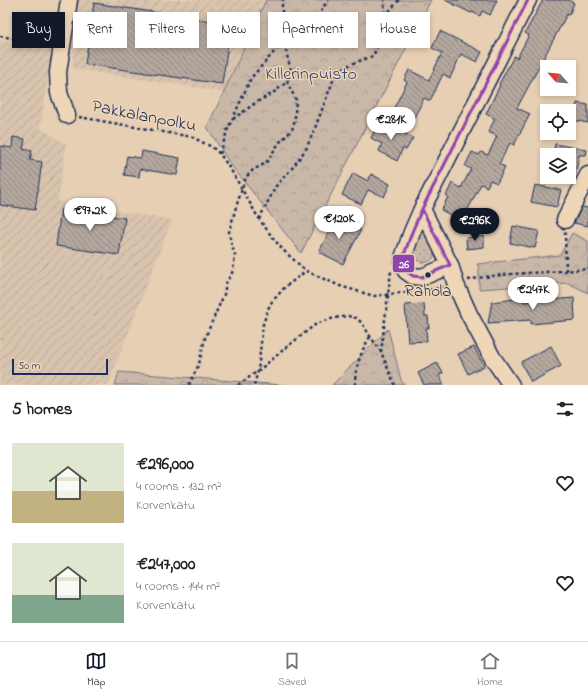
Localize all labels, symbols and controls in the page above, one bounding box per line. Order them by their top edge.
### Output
chip: Buy [12,12,65,48]
chip: Rent [73,12,127,48]
chip: Filters [135,12,199,48]
chip: New [207,12,260,48]
chip: Apartment [268,12,358,48]
chip: House [366,12,430,48]
north arrow [540,60,576,96]
map controls [540,60,576,184]
park label: Killerinpuisto [265,62,357,88]
street label: Pakkalanpolku [90,94,198,140]
button: locate [540,104,576,140]
pin: €281K [363,107,419,141]
text: €281K [376,110,406,129]
button: layers [540,148,576,184]
pin: €97.2K [57,198,123,232]
text: €97.2K [73,201,107,220]
pin: €120K [311,206,367,240]
pin: €296K [447,208,503,242]
text: €120K [323,209,355,228]
text: €296K [459,211,491,230]
line badge: 26 [392,254,415,273]
text: 26 [398,257,409,273]
marker: Rahola [423,270,433,280]
pin: €247K [505,277,561,311]
place label: Rahola [404,279,452,304]
text: €247K [517,280,549,299]
scale bar [12,357,108,376]
text: 50 m [18,358,40,374]
text: 5 homes [12,397,72,422]
icon: filters [554,398,576,420]
text: €296,000 [136,452,194,477]
icon: home [44,459,92,507]
icon: heart [554,472,576,494]
text: 4 rooms · 132 m² [136,477,221,496]
text: Korvenkatu [136,496,195,515]
text: €247,000 [136,552,195,577]
icon: home [44,559,92,607]
icon: heart [554,572,576,594]
text: 4 rooms · 144 m² [136,577,220,596]
text: Korvenkatu [136,596,195,615]
tab: Map [85,650,107,690]
tab: Saved [278,650,307,690]
tab: Home [477,650,503,690]

